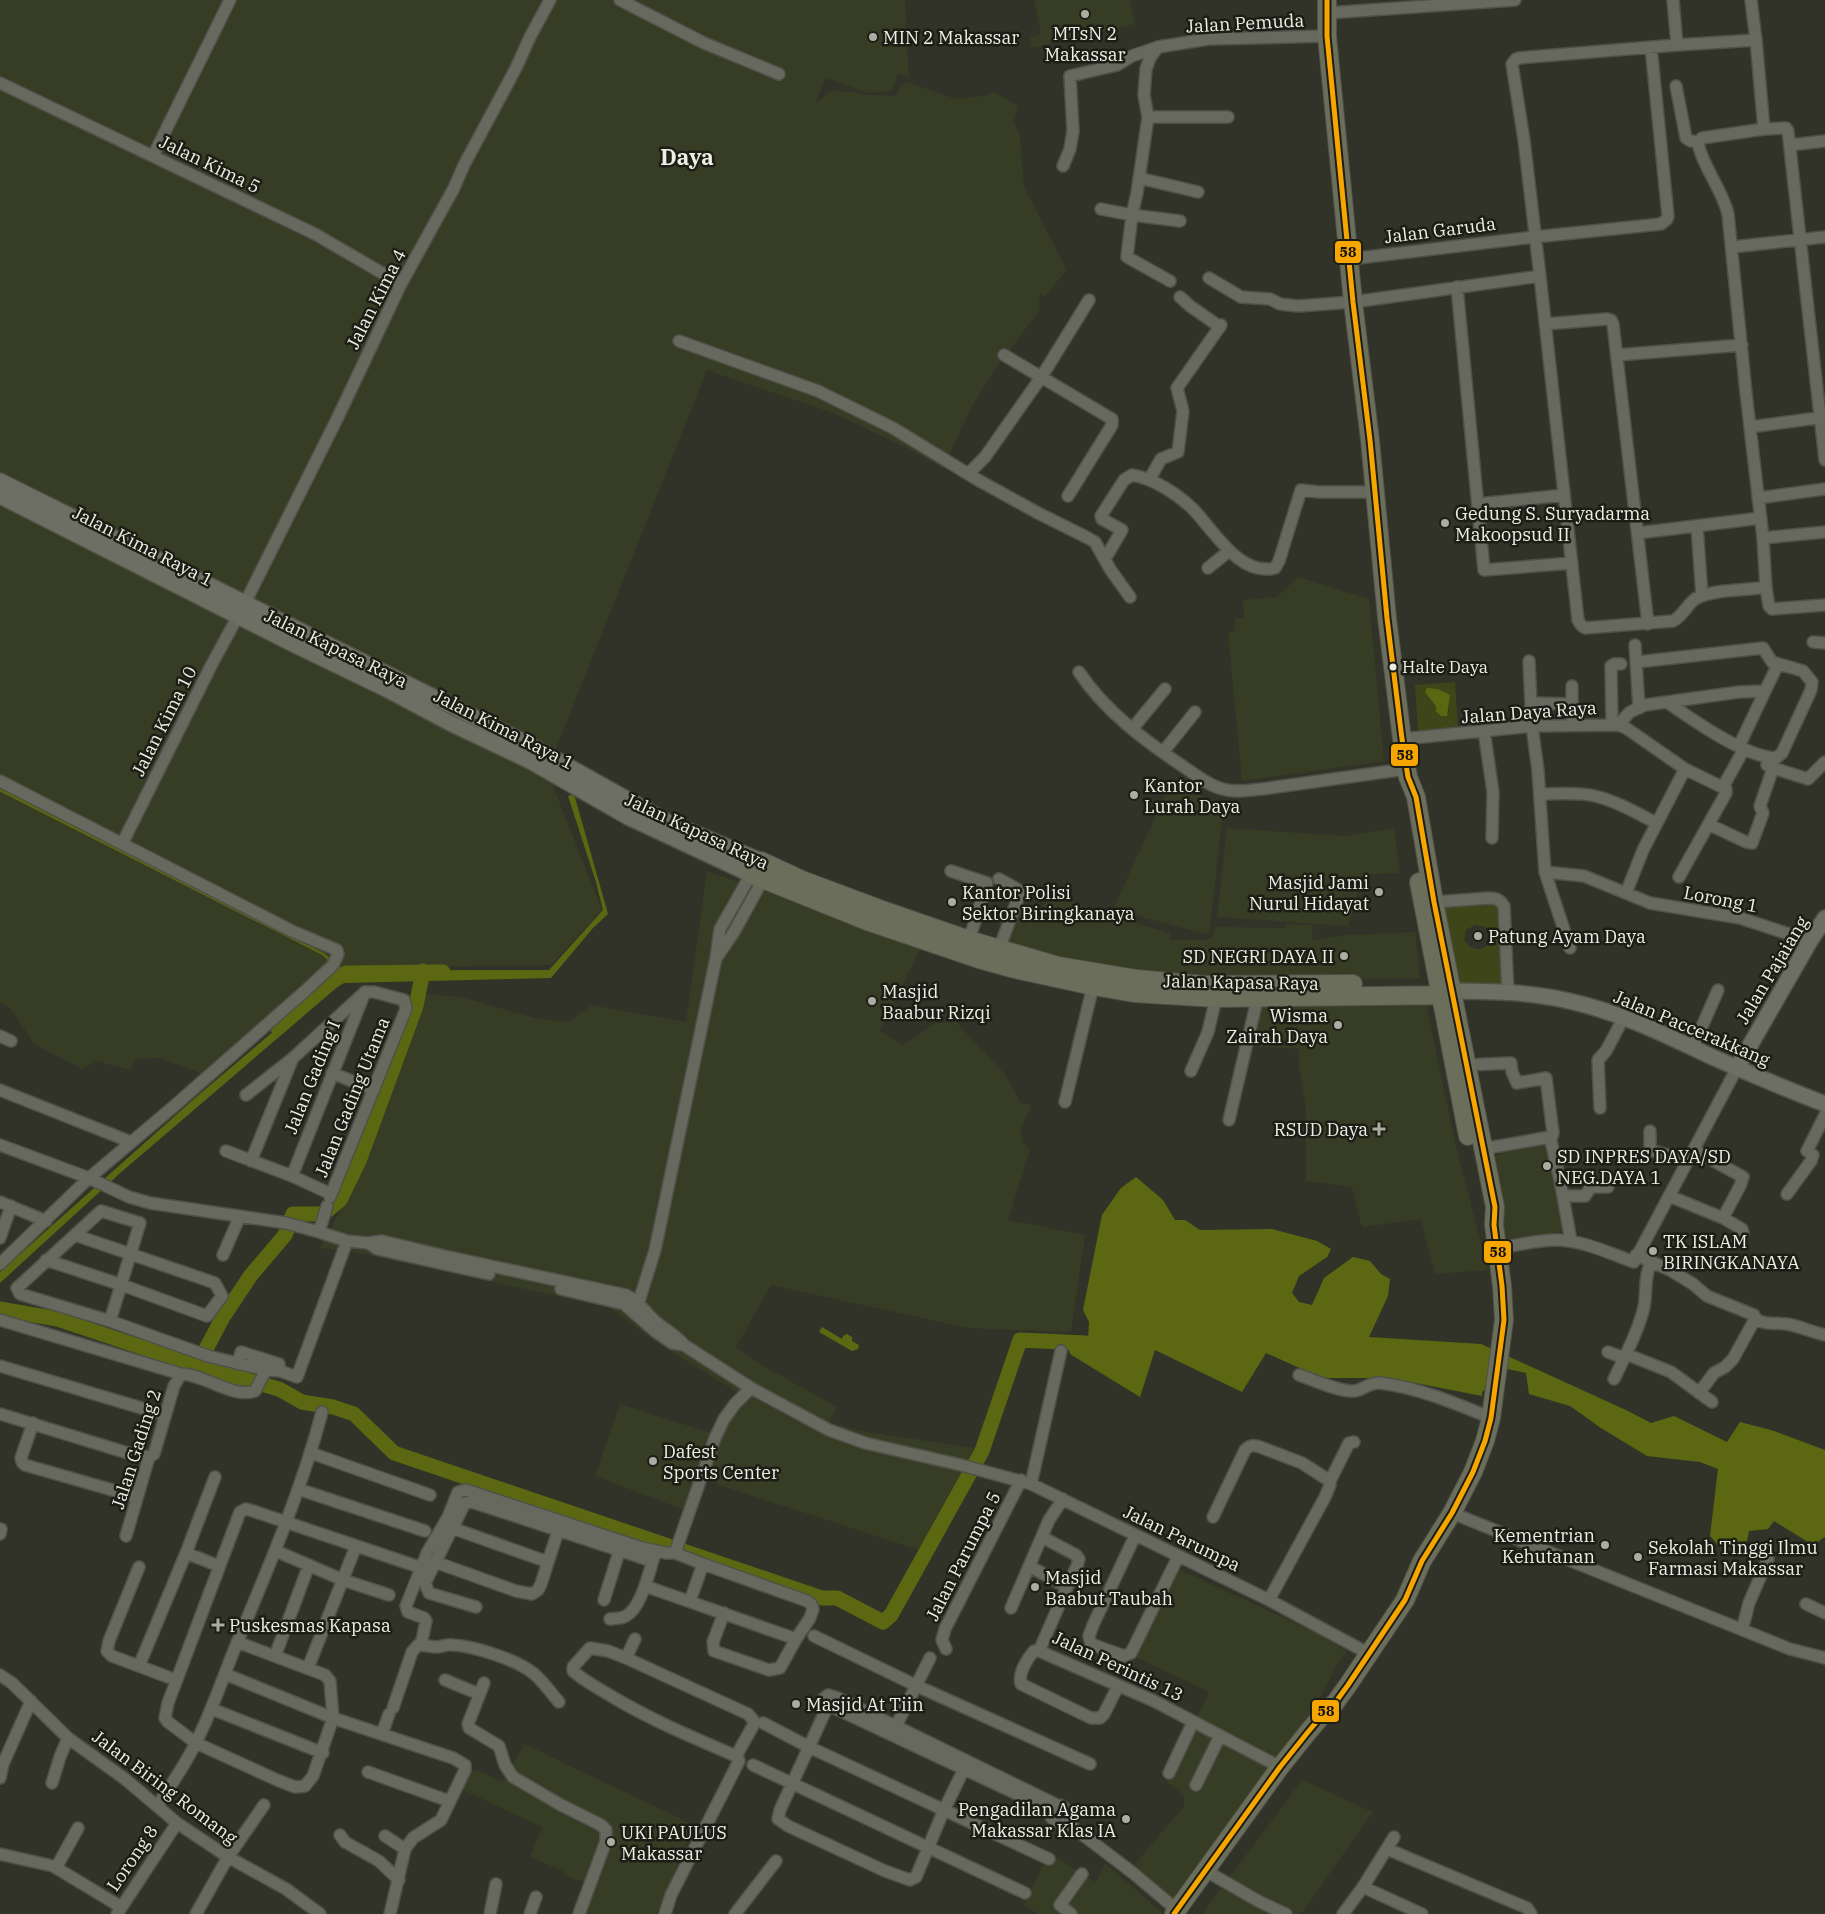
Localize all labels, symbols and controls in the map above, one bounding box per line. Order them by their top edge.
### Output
marker: MTsN 2 Makassar [1079,8,1091,20]
street label: Jalan Pemuda [1185,8,1305,38]
place label: MTsN 2 Makassar [1044,22,1126,66]
place label: MIN 2 Makassar [883,26,1019,49]
marker: MIN 2 Makassar [867,31,879,43]
street label: Jalan Kima 5 [156,130,264,198]
district label: Daya [660,142,714,171]
street label: Jalan Garuda [1383,212,1497,248]
line badge: 58 [1334,240,1362,264]
text: 58 [1340,243,1356,261]
street label: Jalan Kima 4 [341,245,411,353]
street label: Jalan Kima Raya 1 [69,501,217,591]
place label: Gedung S. Suryadarma Makoopsud II [1455,502,1650,546]
marker: Gedung S. Suryadarma Makoopsud II [1439,517,1451,529]
street label: Jalan Kapasa Raya [261,603,411,693]
place label: Halte Daya [1402,656,1488,678]
street label: Jalan Kima 10 [127,662,201,780]
marker: Halte Daya [1388,662,1398,672]
street label: Jalan Kima Raya 1 [430,684,578,774]
street label: Jalan Daya Raya [1461,696,1598,728]
line badge: 58 [1390,743,1419,767]
text: 58 [1397,746,1413,764]
place label: Kantor Lurah Daya [1144,774,1241,818]
street label: Jalan Kapasa Raya [621,788,773,874]
marker: Kantor Lurah Daya [1128,789,1140,801]
place label: Masjid Jami Nurul Hidayat [1249,871,1369,915]
place label: Kantor Polisi Sektor Biringkanaya [962,881,1135,925]
street label: Lorong 1 [1682,881,1760,917]
marker: Masjid Jami Nurul Hidayat [1373,886,1385,898]
marker: Kantor Polisi Sektor Biringkanaya [946,896,958,908]
street label: Jalan Pajaiang [1731,912,1813,1028]
place label: Patung Ayam Daya [1488,925,1646,948]
marker: Patung Ayam Daya [1472,930,1484,942]
place label: SD NEGRI DAYA II [1182,945,1334,968]
marker: SD NEGRI DAYA II [1338,950,1350,962]
street label: Jalan Kapasa Raya [1163,969,1319,995]
place label: Masjid Baabur Rizqi [882,980,991,1024]
street label: Jalan Paccerakkang [1610,985,1774,1071]
marker: Masjid Baabur Rizqi [866,995,878,1007]
place label: Wisma Zairah Daya [1226,1004,1328,1048]
street label: Jalan Gading Utama [309,1014,395,1180]
street label: Jalan Gading I [279,1017,345,1137]
marker: Wisma Zairah Daya [1332,1019,1344,1031]
place label: RSUD Daya [1274,1118,1368,1141]
marker: RSUD Daya [1372,1122,1386,1136]
place label: SD INPRES DAYA/SD NEG.DAYA 1 [1557,1145,1731,1189]
marker: SD INPRES DAYA/SD NEG.DAYA 1 [1541,1160,1553,1172]
place label: TK ISLAM BIRINGKANAYA [1663,1230,1800,1274]
line badge: 58 [1483,1240,1512,1264]
text: 58 [1490,1243,1506,1261]
marker: TK ISLAM BIRINGKANAYA [1647,1245,1659,1257]
street label: Jalan Gading 2 [106,1386,166,1512]
place label: Dafest Sports Center [663,1440,779,1484]
marker: Dafest Sports Center [647,1455,659,1467]
street label: Jalan Parumpa 5 [920,1487,1006,1625]
street label: Jalan Parumpa [1120,1500,1244,1576]
place label: Kementrian Kehutanan [1493,1524,1595,1568]
place label: Sekolah Tinggi Ilmu Farmasi Makassar [1648,1536,1818,1580]
marker: Kementrian Kehutanan [1599,1539,1611,1551]
marker: Sekolah Tinggi Ilmu Farmasi Makassar [1632,1551,1644,1563]
place label: Masjid Baabut Taubah [1045,1566,1173,1610]
marker: Masjid Baabut Taubah [1029,1581,1041,1593]
place label: Puskesmas Kapasa [229,1614,391,1637]
marker: Puskesmas Kapasa [211,1618,225,1632]
street label: Jalan Perintis 13 [1049,1626,1187,1706]
place label: Masjid At Tiin [806,1693,924,1716]
marker: Masjid At Tiin [790,1698,802,1710]
line badge: 58 [1311,1699,1340,1723]
text: 58 [1318,1702,1334,1720]
street label: Jalan Biring Romang [88,1725,242,1849]
place label: Pengadilan Agama Makassar Klas IA [958,1798,1117,1842]
marker: Pengadilan Agama Makassar Klas IA [1120,1813,1132,1825]
street label: Lorong 8 [101,1820,163,1896]
place label: UKI PAULUS Makassar [621,1821,727,1865]
marker: UKI PAULUS Makassar [605,1836,617,1848]

